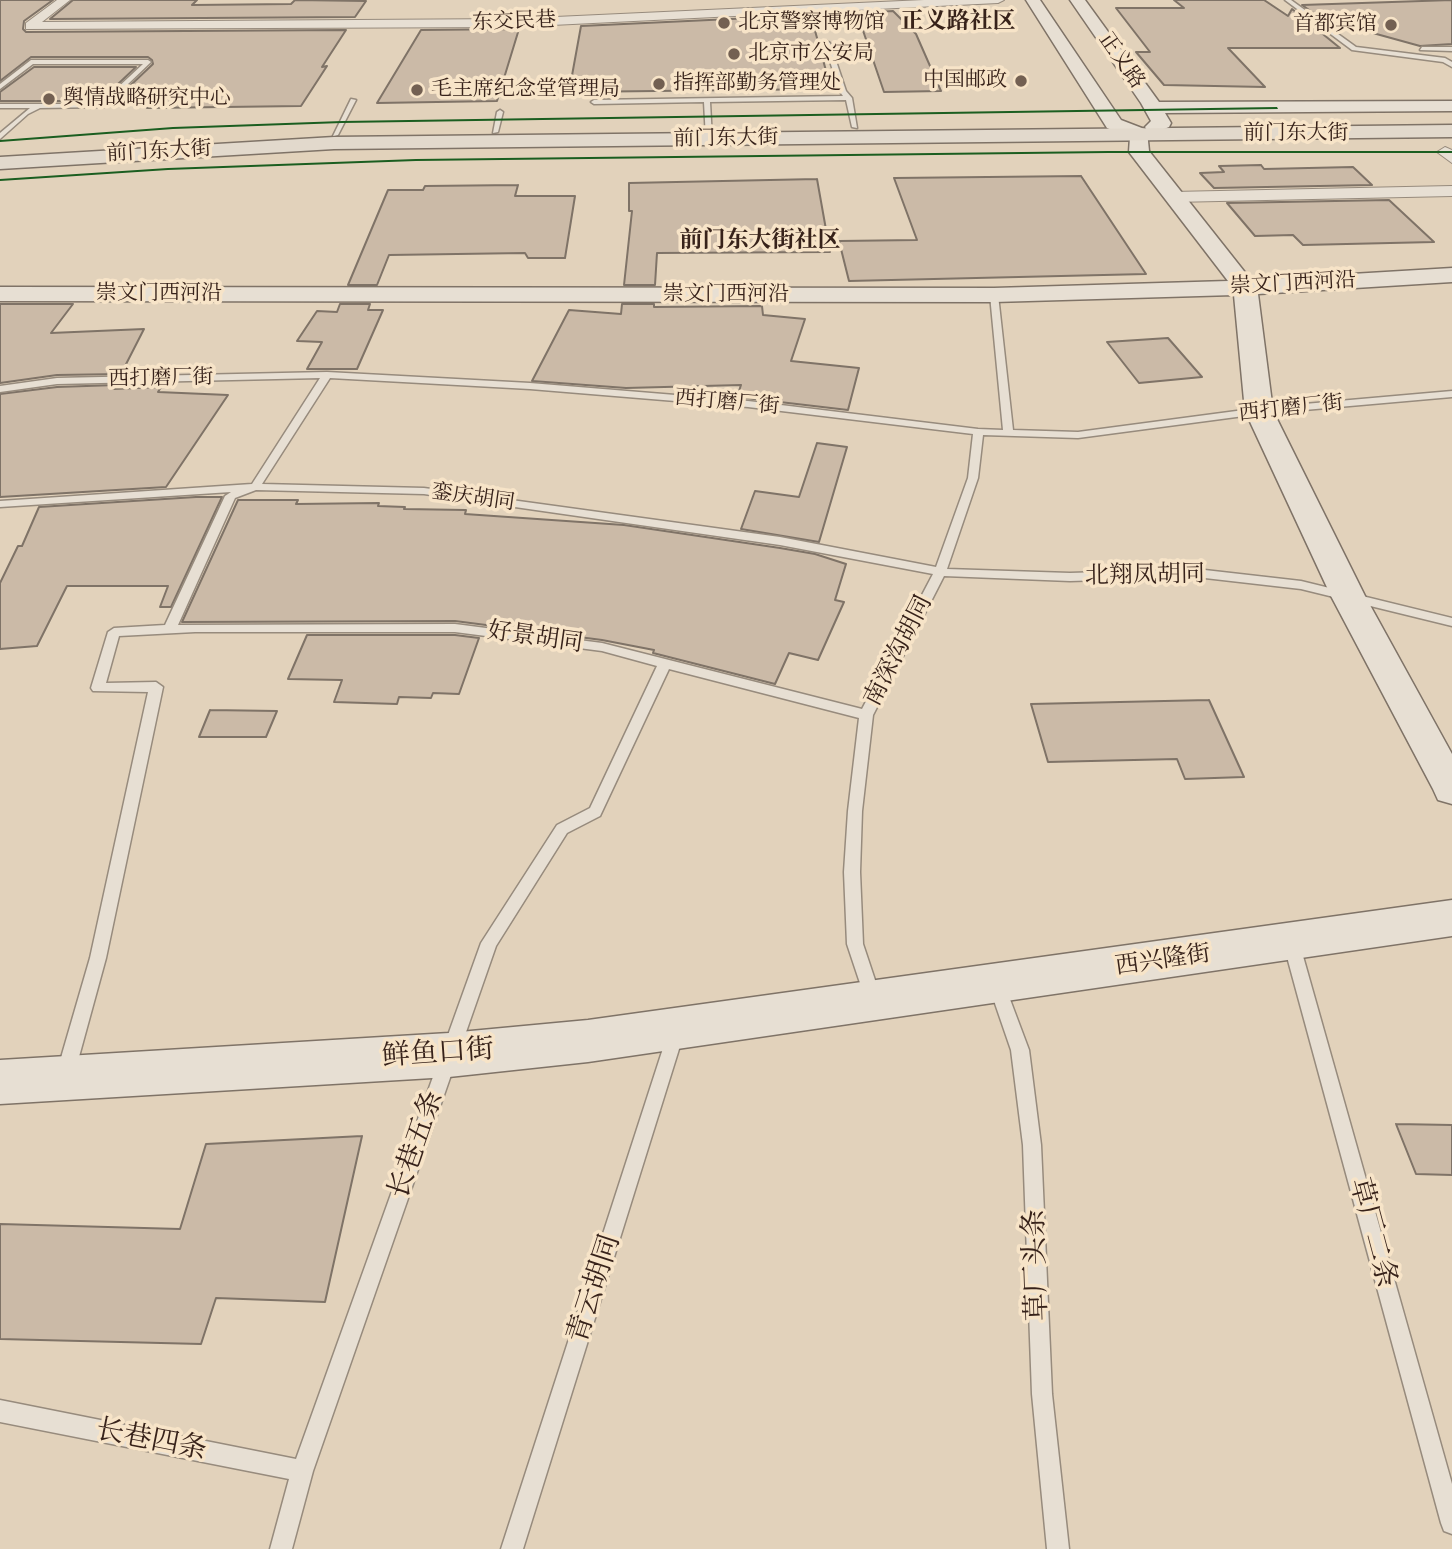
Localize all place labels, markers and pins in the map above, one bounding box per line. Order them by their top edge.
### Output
place label: 北京警察博物馆 [738,10,885,36]
place label: 首都宾馆 [1293,12,1377,38]
marker: 北京警察博物馆 [716,15,732,31]
marker: 首都宾馆 [1383,17,1399,33]
place label: 北京市公安局 [748,41,874,67]
marker: 北京市公安局 [726,46,742,62]
place label: 中国邮政 [923,68,1007,94]
place label: 指挥部勤务管理处 [673,71,841,97]
marker: 中国邮政 [1013,73,1029,89]
marker: 指挥部勤务管理处 [651,76,667,92]
place label: 毛主席纪念堂管理局 [431,77,620,103]
marker: 毛主席纪念堂管理局 [409,82,425,98]
place label: 舆情战略研究中心 [63,86,231,112]
marker: 舆情战略研究中心 [41,91,57,107]

